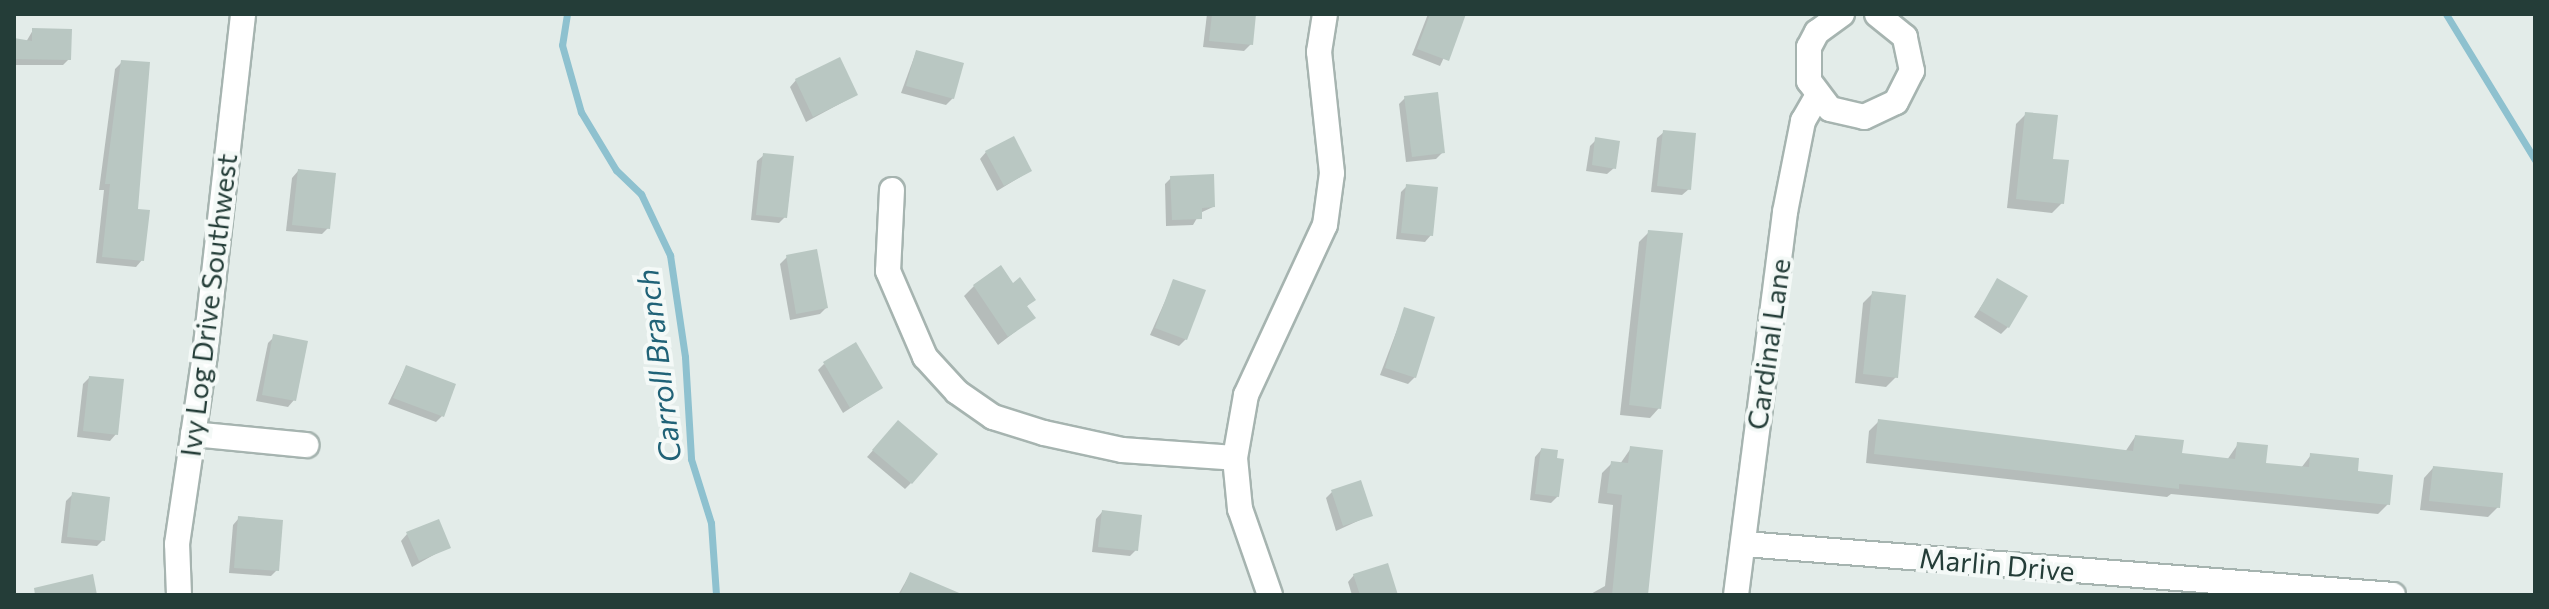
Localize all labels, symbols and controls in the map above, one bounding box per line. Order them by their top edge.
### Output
street label: Ivy Log Drive Southwest [173,152,243,458]
street label: Cardinal Lane [1739,256,1797,432]
water label: Carroll Branch [628,267,688,465]
street label: Marlin Drive [1918,540,2076,588]

